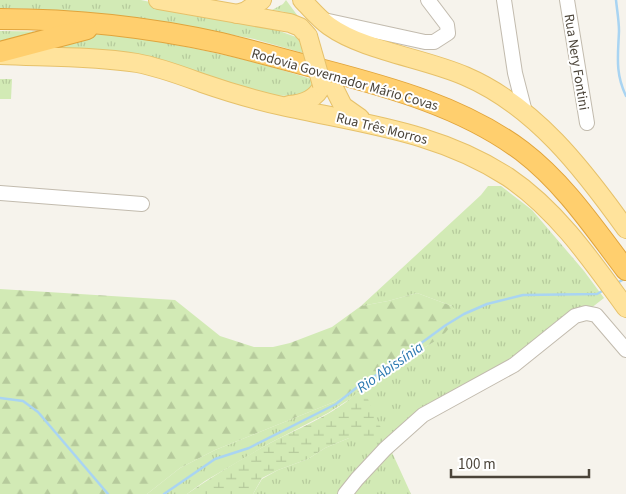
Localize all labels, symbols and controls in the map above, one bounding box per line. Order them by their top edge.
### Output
street label: Rua Nery Fontini [559,13,593,112]
street label: Rodovia Governador Mário Covas [249,44,441,116]
street label: Rua Três Morros [334,108,430,150]
water label: Rio Abissínia [353,337,428,398]
scale bar [451,446,588,478]
text: 100 m [458,454,496,475]

